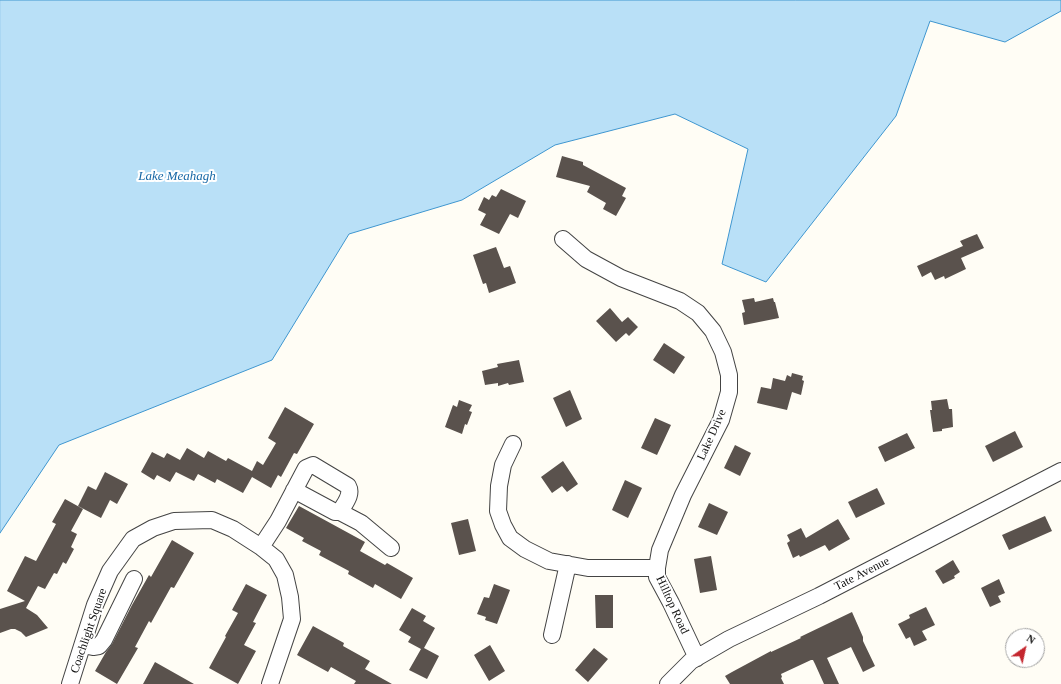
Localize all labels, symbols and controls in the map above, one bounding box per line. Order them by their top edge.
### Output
water label: Lake Meahagh [138,169,216,185]
street label: Lake Drive [694,407,730,463]
street label: Tate Avenue [832,554,892,594]
street label: Hilltop Road [652,574,692,636]
street label: Coachlight Square [68,587,110,675]
north arrow [1005,628,1045,668]
text: N [1024,632,1038,646]

